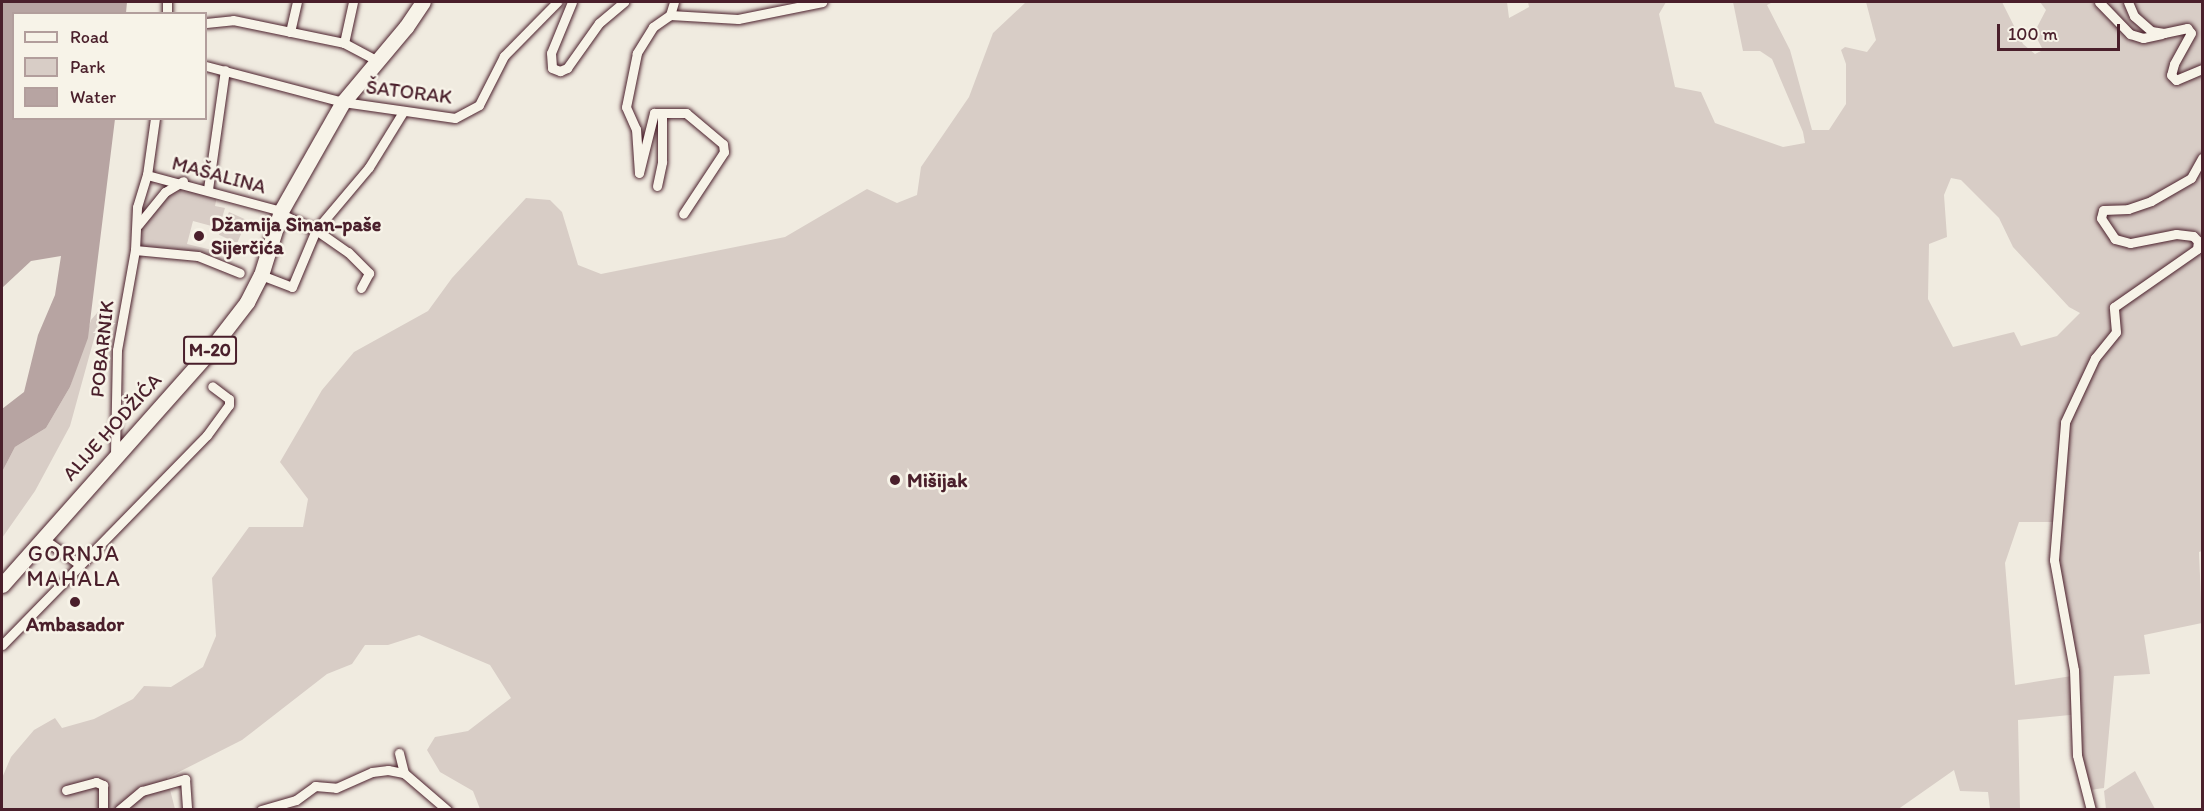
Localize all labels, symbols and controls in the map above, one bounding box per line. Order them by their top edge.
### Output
legend [12,12,207,120]
scale bar [2000,12,2123,50]
text: 100 m [2008,23,2058,45]
text: Road [70,26,109,48]
text: Park [70,56,105,78]
street label: ŠATORAK [365,75,453,109]
text: Water [70,86,116,108]
street label: MAŠALINA [169,151,269,199]
place label: Džamija Sinan-paše Sijerčića [211,213,381,260]
marker: Džamija Sinan-paše Sijerčića [192,229,206,243]
street label: POBARNIK [85,299,119,399]
road number: M-20 [183,335,237,365]
street label: ALIJE HODŽIĆA [58,368,166,486]
place label: Mišijak [907,468,967,492]
marker: Mišijak [888,473,902,487]
district label: GORNJA MAHALA [27,540,121,592]
marker: Ambasador [68,595,82,609]
place label: Ambasador [26,612,124,636]

